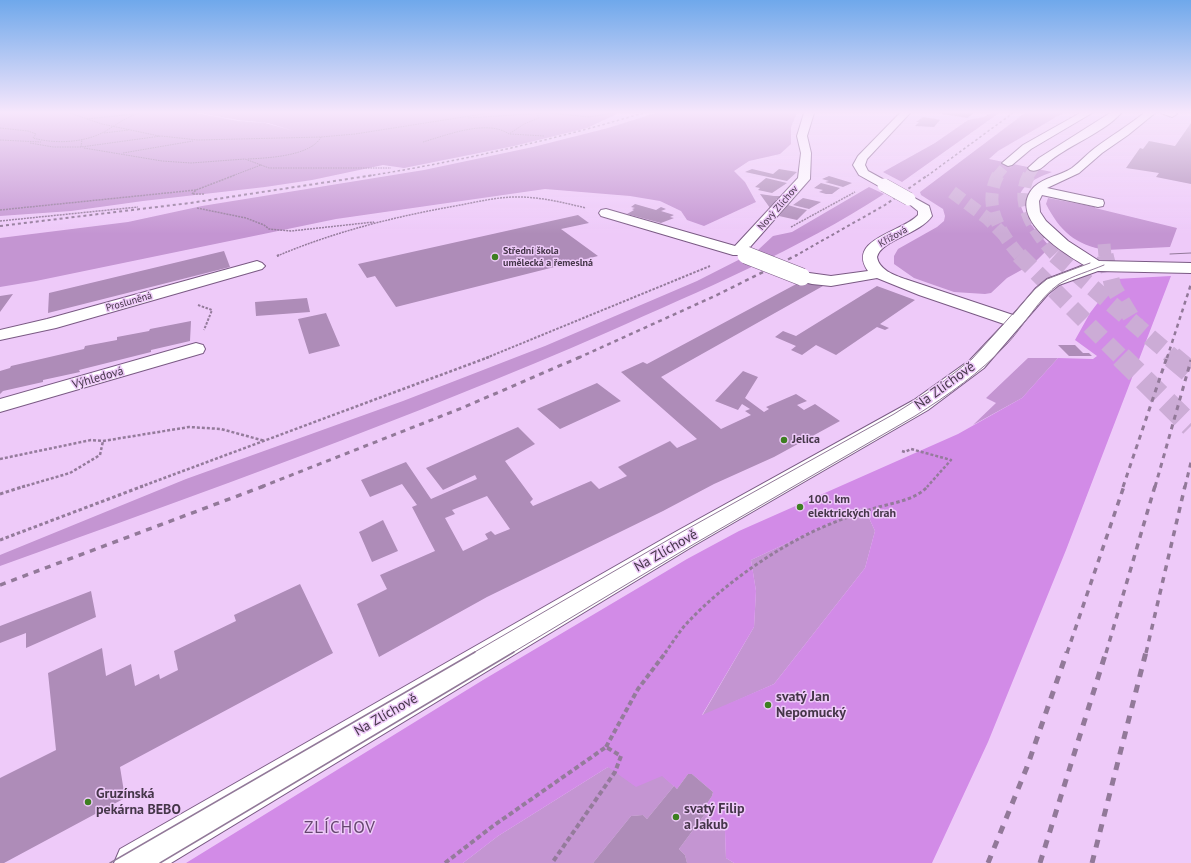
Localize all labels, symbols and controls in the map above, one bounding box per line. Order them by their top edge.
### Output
street label: Nový Zlíchov [755,183,801,233]
street label: Křížová [876,224,910,250]
place label: Střední škola umělecká a řemeslná [503,245,593,268]
marker: Střední škola umělecká a řemeslná [490,252,500,262]
street label: Prosluněná [105,290,153,314]
street label: Na Zlíchově [912,358,978,414]
street label: Výhledová [71,364,125,392]
place label: Jelica [792,433,820,447]
marker: Jelica [779,435,789,445]
place label: 100. km elektrických drah [808,493,896,521]
marker: 100. km elektrických drah [795,502,805,512]
street label: Na Zlíchově [631,526,701,576]
place label: svatý Jan Nepomucký [776,689,846,722]
street label: Na Zlíchově [351,690,421,740]
marker: svatý Jan Nepomucký [763,700,773,710]
place label: Gruzínská pekárna BEBO [96,786,181,818]
marker: Gruzínská pekárna BEBO [83,797,93,807]
place label: svatý Filip a Jakub [684,801,745,834]
marker: svatý Filip a Jakub [671,812,681,822]
district label: ZLÍCHOV [304,818,376,838]

